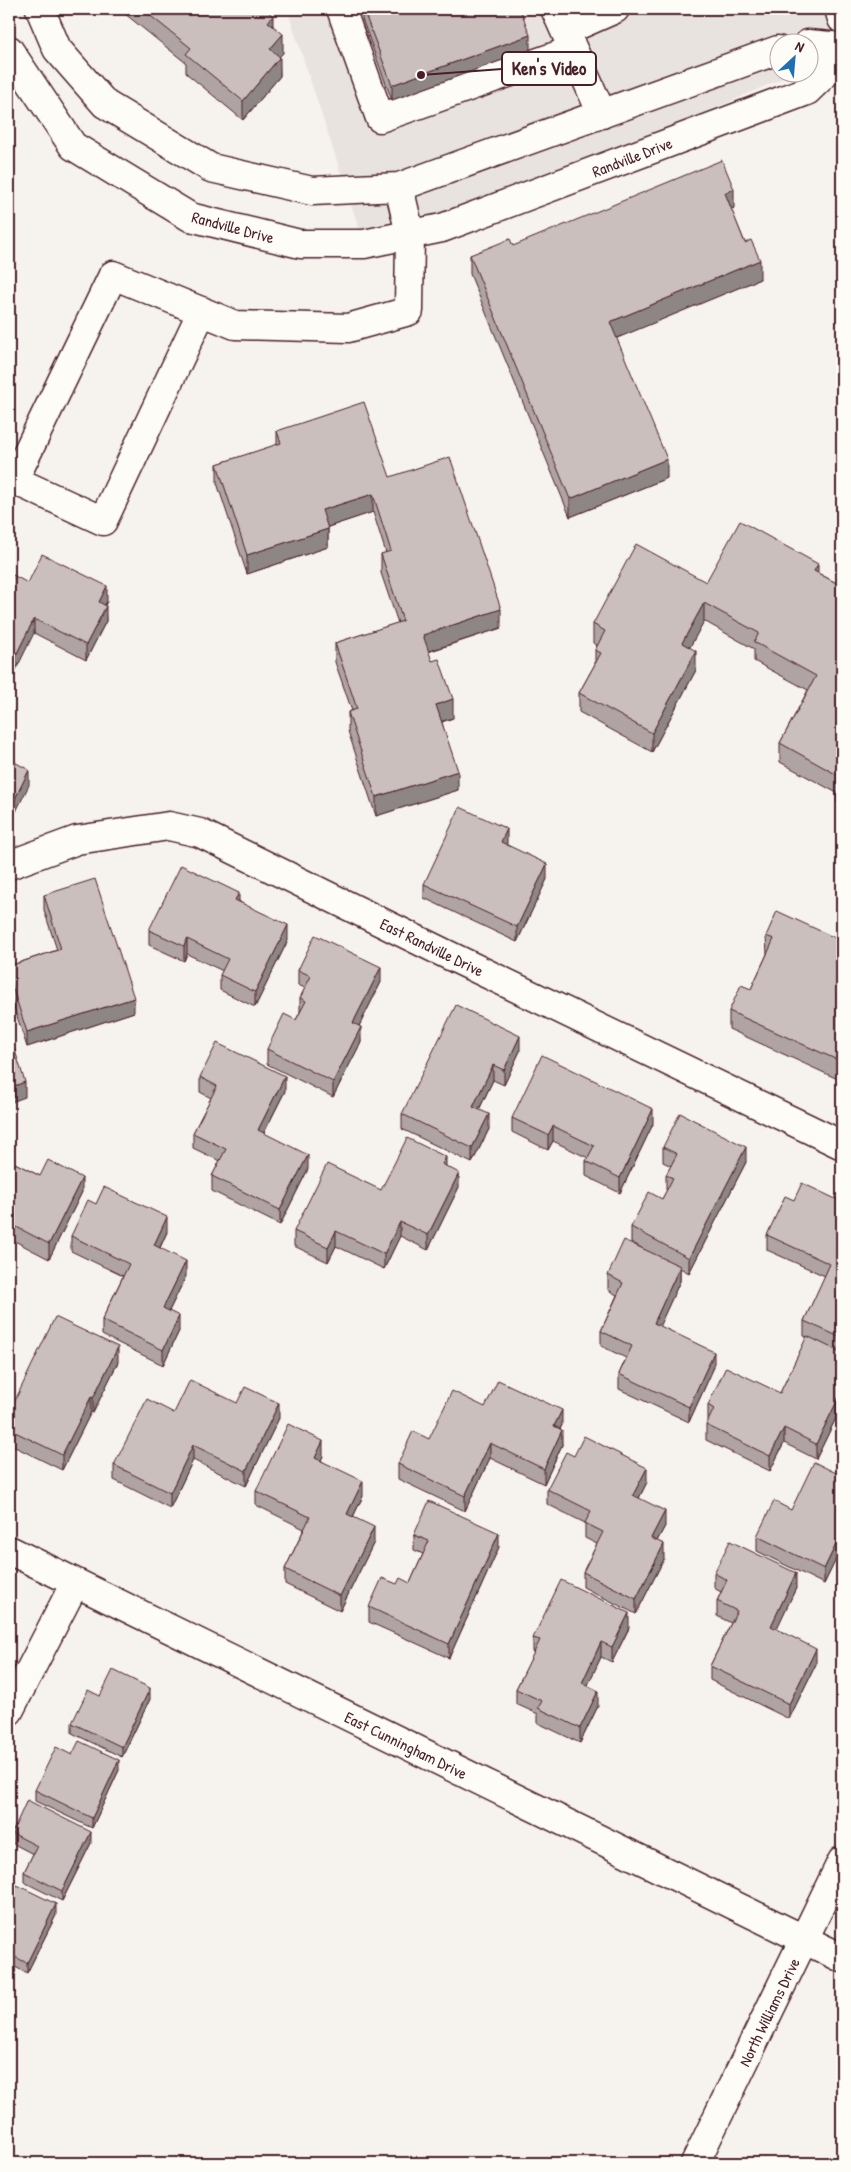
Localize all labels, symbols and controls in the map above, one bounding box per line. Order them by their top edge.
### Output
north arrow [768,32,818,82]
text: N [792,36,808,56]
callout: Ken's Video [502,52,596,85]
text: Ken's Video [512,56,587,81]
street label: Randville Drive [589,131,676,182]
street label: Randville Drive [190,205,277,249]
street label: East Randville Drive [377,912,488,982]
street label: East Cunningham Drive [341,1706,472,1785]
street label: North Williams Drive [733,1954,805,2070]

